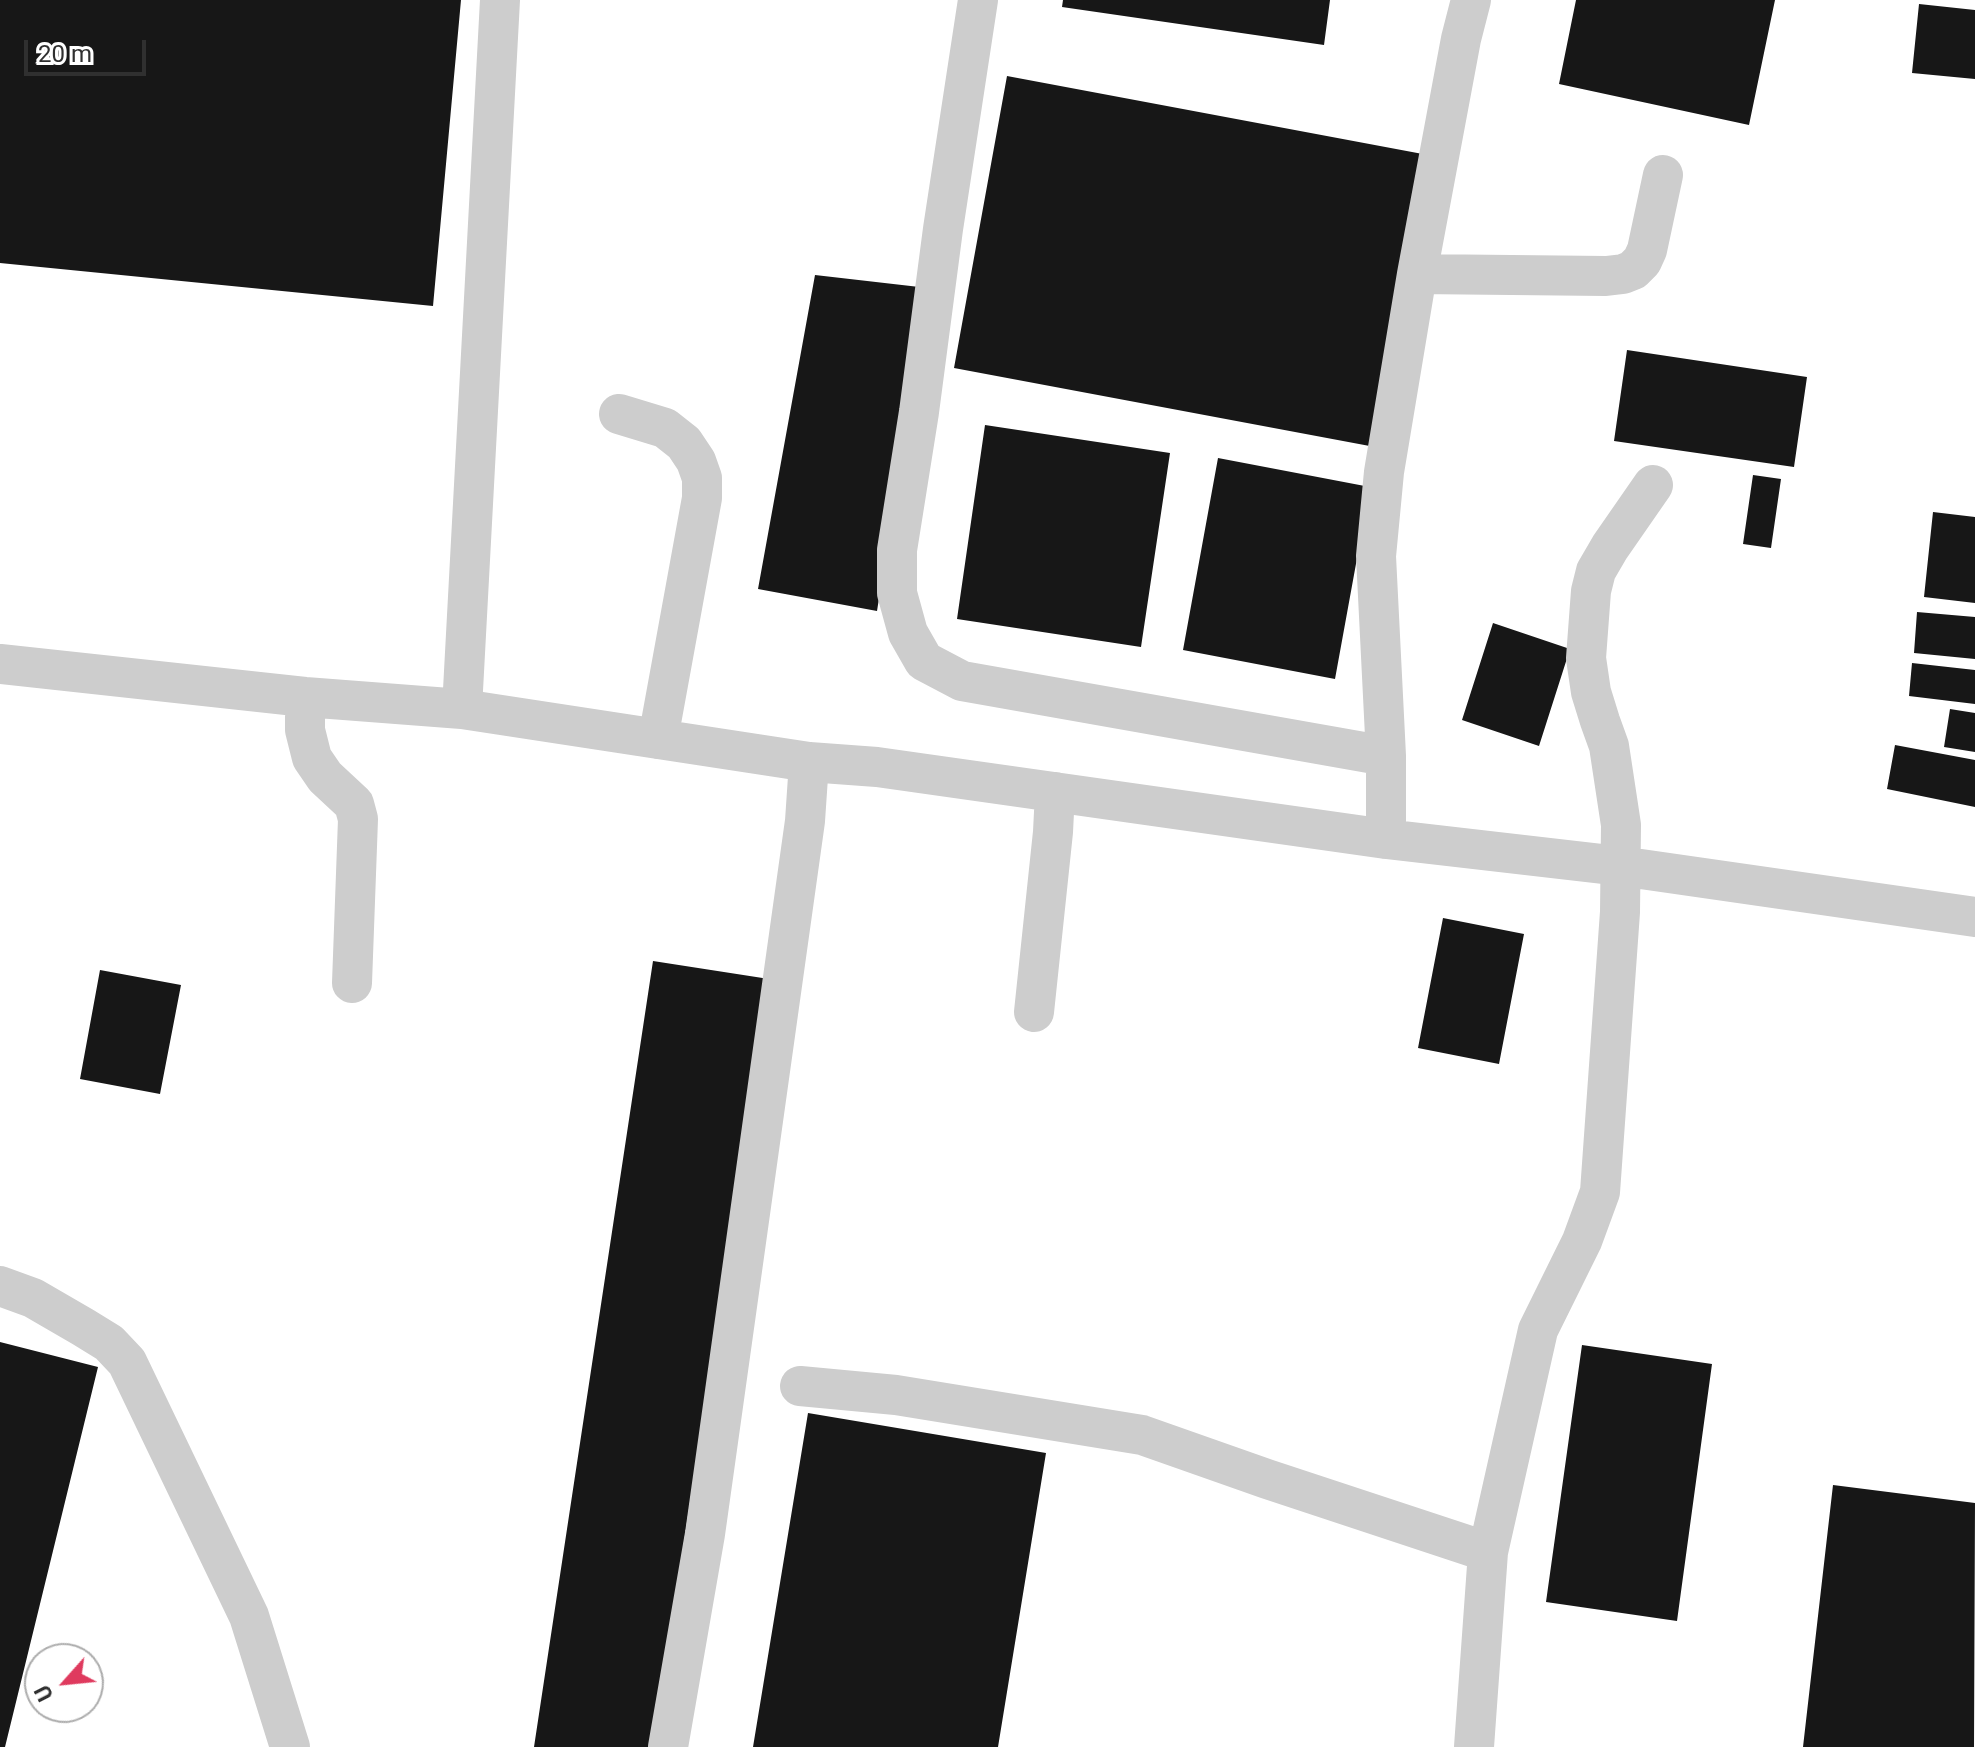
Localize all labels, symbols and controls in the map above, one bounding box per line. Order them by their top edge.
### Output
scale bar [28,24,150,74]
text: 20 m [38,40,92,68]
north arrow [24,1643,104,1723]
text: U [30,1681,58,1705]

